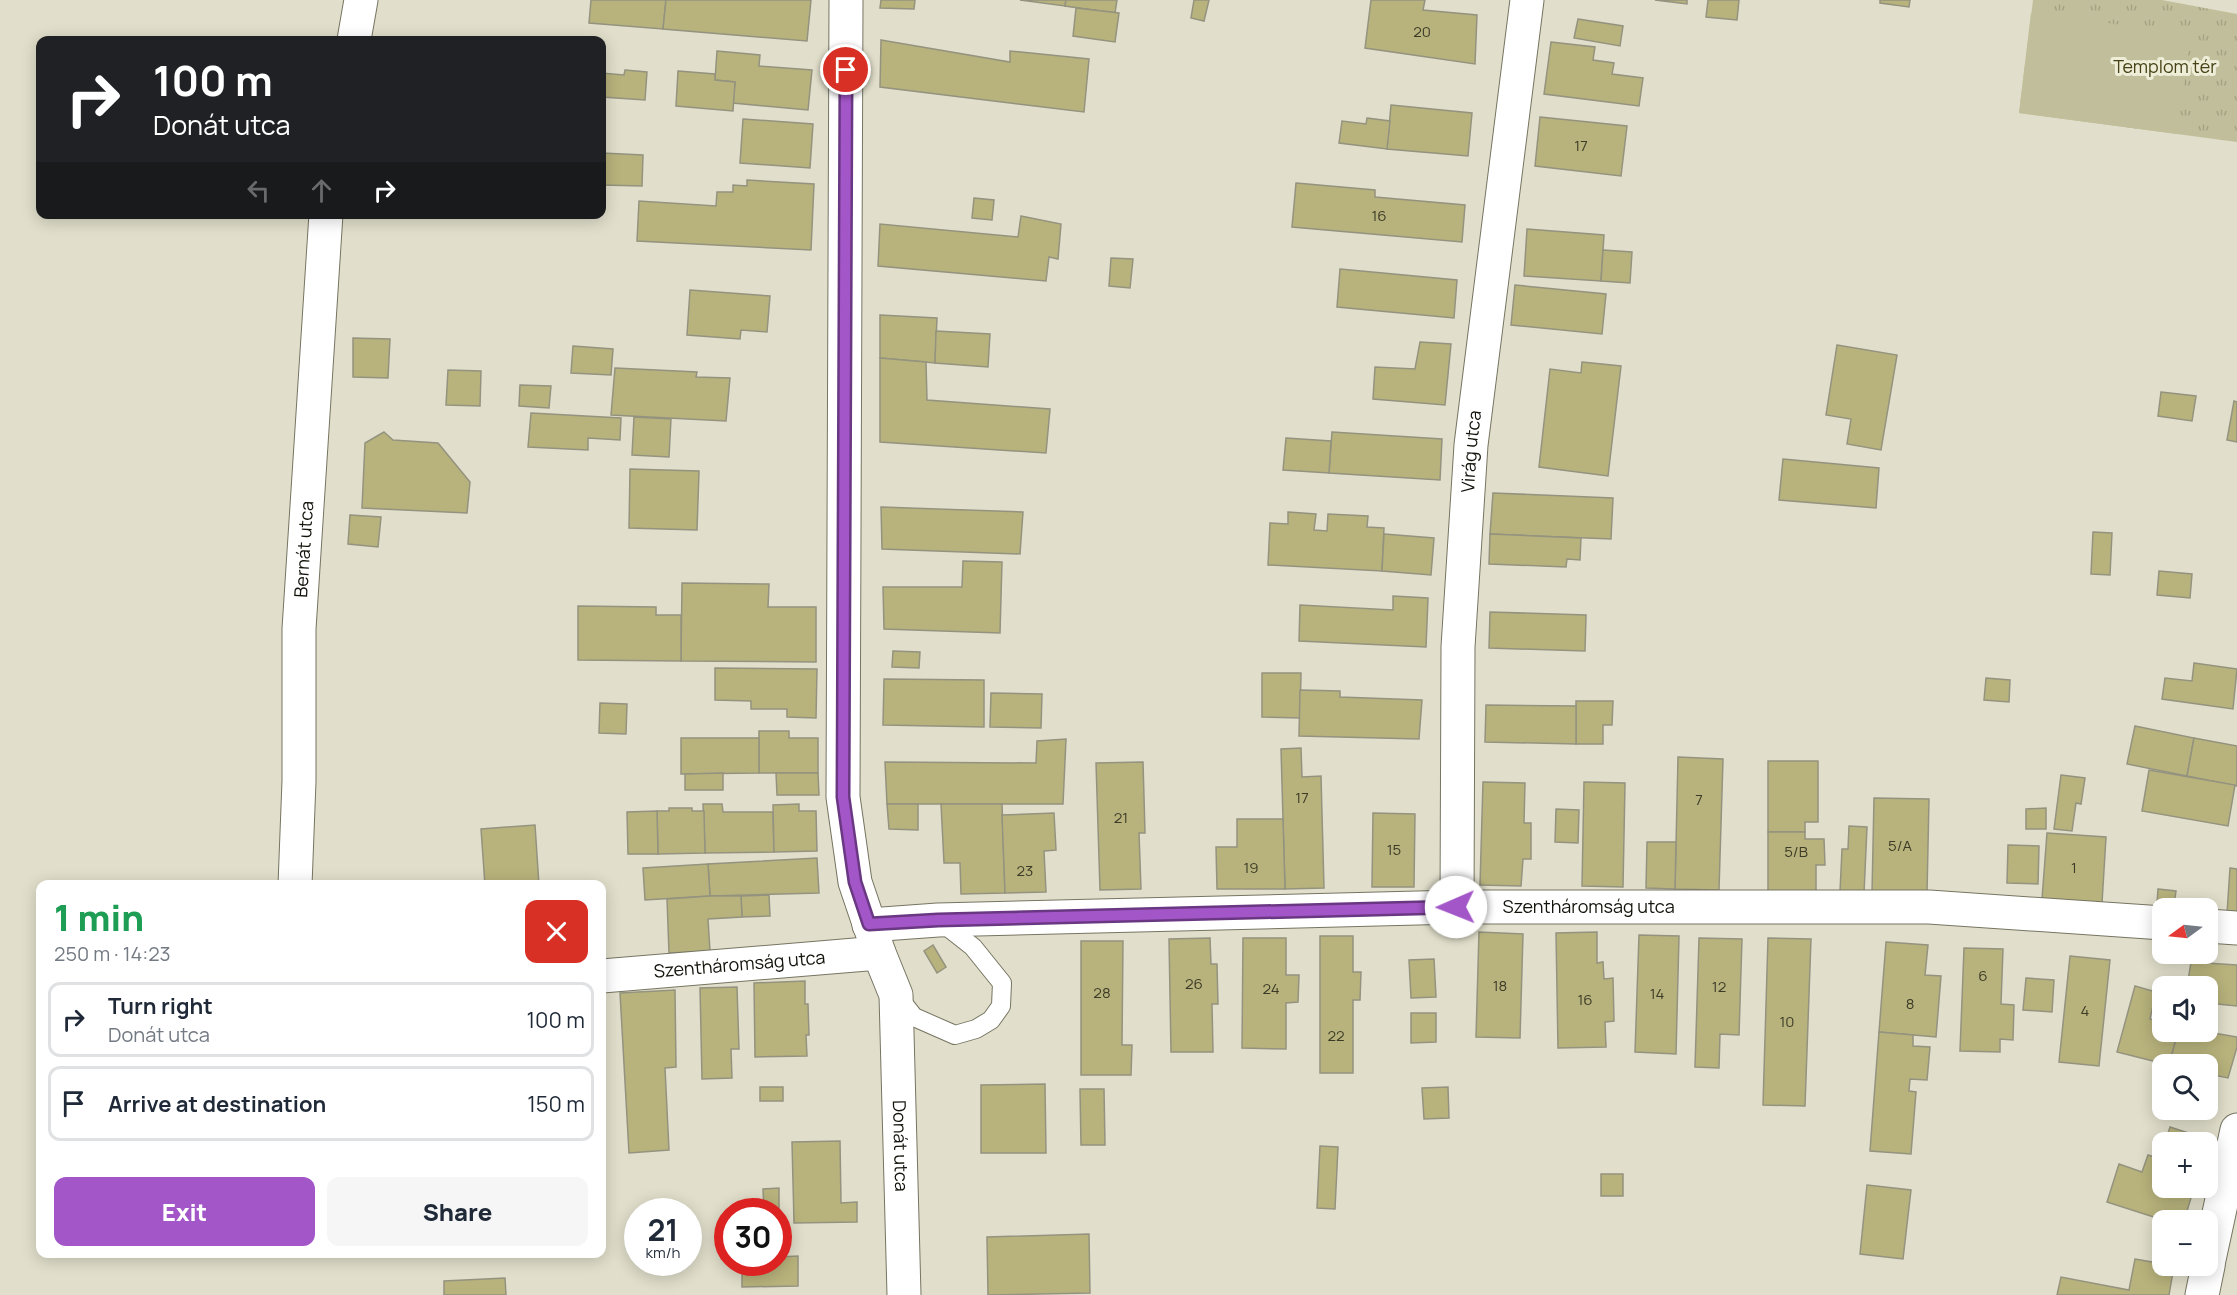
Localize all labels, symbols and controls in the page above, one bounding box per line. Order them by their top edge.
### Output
house number: 20 [1413,21,1431,42]
pin [820,44,871,95]
text: 100 m [153,51,273,109]
icon: arrive [829,53,862,86]
park label: Templom tér [2113,54,2217,78]
icon: right [54,60,132,138]
text: Donát utca [153,106,291,143]
house number: 17 [1574,135,1588,156]
icon: left [242,174,275,207]
icon: ahead [305,174,338,207]
icon: right [368,174,401,207]
house number: 16 [1371,205,1387,226]
street label: Virág utca [1455,409,1486,493]
street label: Bernát utca [288,500,318,598]
house number: 17 [1295,787,1309,808]
house number: 7 [1695,789,1703,810]
house number: 21 [1114,807,1128,828]
house number: 5/A [1888,835,1912,856]
house number: 15 [1387,839,1401,860]
house number: 5/B [1784,841,1808,862]
house number: 19 [1243,857,1259,878]
house number: 1 [2071,857,2077,878]
house number: 23 [1017,860,1033,881]
position arrow [1424,875,1488,939]
text: 1 min [54,893,144,942]
street label: Szentháromság utca [1503,894,1675,918]
north arrow [2152,898,2218,964]
map controls [2152,898,2218,1276]
button: close [525,900,588,963]
text: 250 m · 14:23 [54,940,171,967]
street label: Szentháromság utca [653,944,826,983]
house number: 6 [1978,965,1988,986]
house number: 26 [1185,973,1203,994]
house number: 18 [1493,975,1507,996]
house number: 12 [1712,976,1726,997]
button: sound [2152,976,2218,1042]
house number: 24 [1262,978,1280,999]
house number: 28 [1093,982,1111,1003]
house number: 14 [1650,983,1664,1004]
house number: 16 [1577,989,1593,1010]
text: Turn right [108,991,213,1021]
house number: 8 [1906,993,1914,1014]
house number: 4 [2081,1000,2090,1021]
icon: right [57,1003,90,1036]
text: 100 m [527,1005,585,1035]
house number: 10 [1780,1011,1795,1032]
text: Donát utca [108,1021,210,1048]
house number: 22 [1327,1025,1345,1046]
button: search [2152,1054,2218,1120]
icon: arrive [57,1087,90,1120]
text: Arrive at destination [108,1089,326,1119]
text: 150 m [527,1089,585,1119]
street label: Donát utca [888,1100,914,1192]
button: + [2152,1132,2218,1198]
button: Exit [54,1177,315,1246]
button: Share [327,1177,588,1246]
speed limit sign: 30 [714,1198,792,1276]
text: 21 [647,1209,679,1250]
button: − [2152,1210,2218,1276]
text: km/h [646,1242,680,1263]

